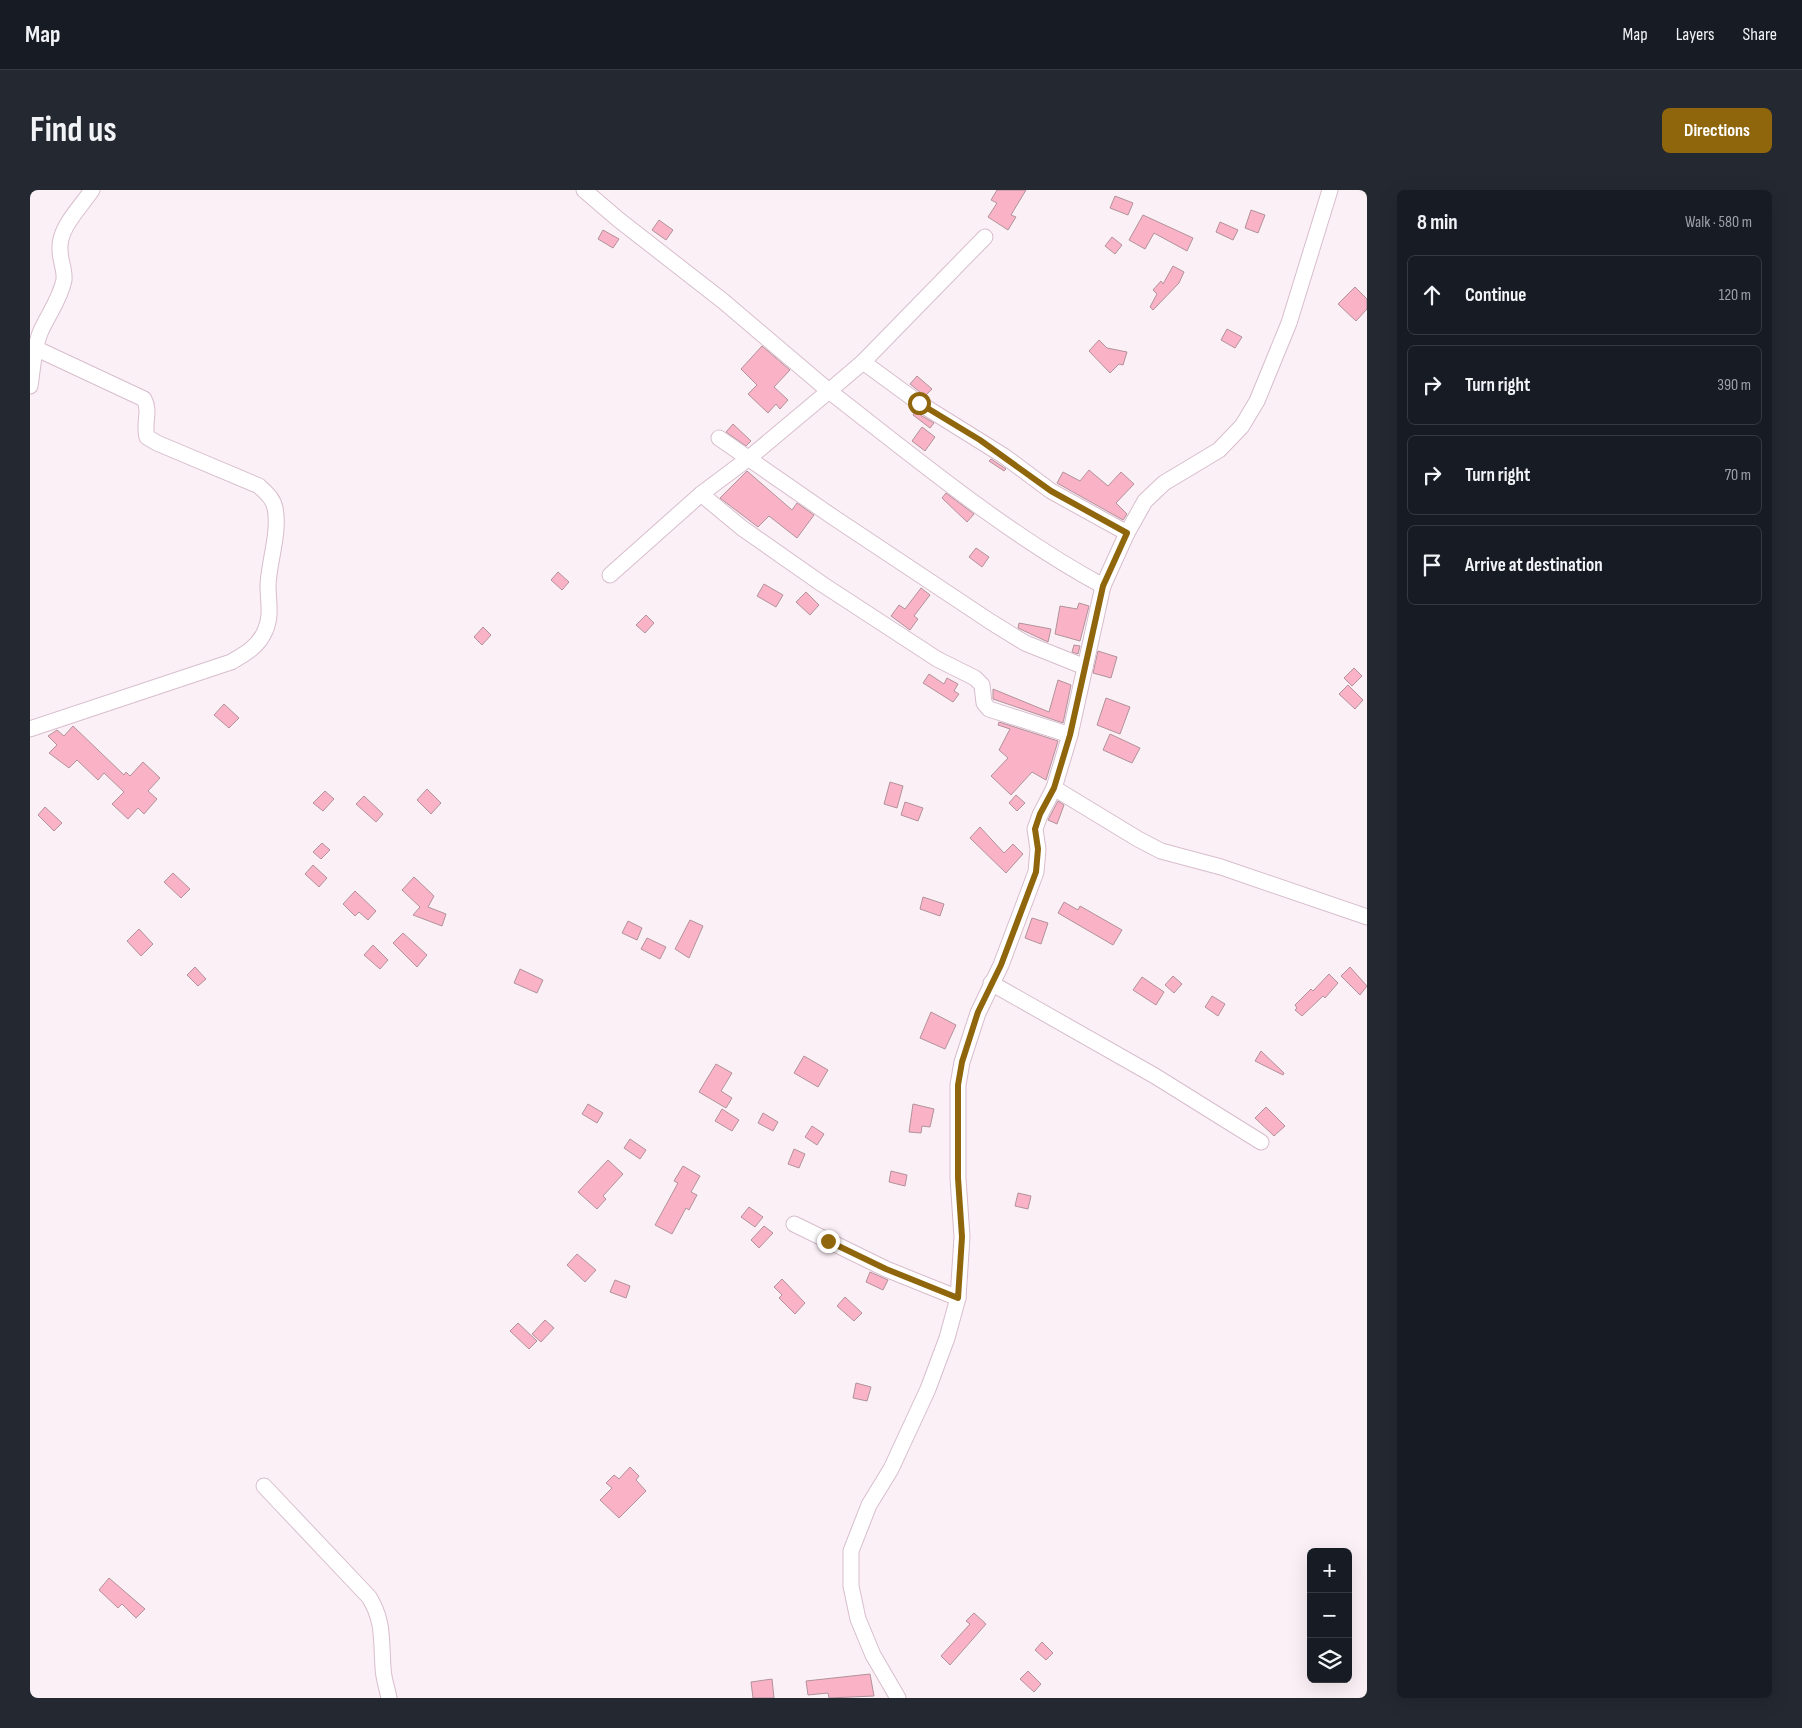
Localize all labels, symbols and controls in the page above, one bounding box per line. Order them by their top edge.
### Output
text: Map [25,20,60,49]
text: Map [1623,24,1648,45]
text: Layers [1676,24,1715,45]
text: Share [1743,24,1777,45]
button: Directions [1662,108,1772,153]
text: Find us [30,109,117,152]
text: 8 min [1417,210,1458,235]
text: Walk · 580 m [1685,213,1752,232]
icon: ahead [1418,281,1446,309]
text: Continue [1465,284,1526,307]
text: 120 m [1719,286,1751,305]
icon: right [1418,371,1446,399]
text: Turn right [1465,374,1530,397]
text: 390 m [1717,376,1751,395]
route start [908,392,931,415]
icon: right [1418,461,1446,489]
text: Turn right [1465,464,1530,487]
text: 70 m [1725,466,1751,485]
icon: arrive [1418,551,1446,579]
text: Arrive at destination [1465,554,1603,577]
route end [817,1230,840,1253]
map controls [1307,1548,1352,1683]
button: + [1307,1548,1352,1593]
button: − [1307,1593,1352,1638]
button: layers [1307,1638,1352,1683]

